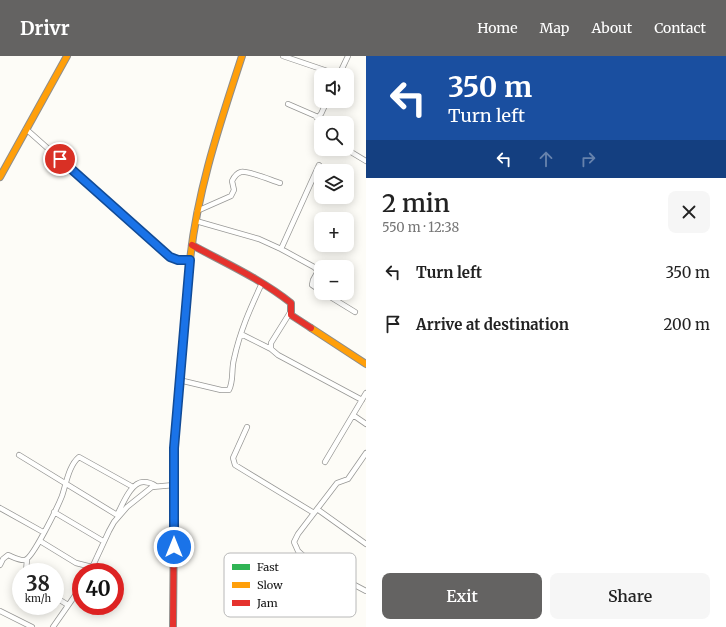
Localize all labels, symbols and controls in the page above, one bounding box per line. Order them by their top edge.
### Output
text: Drivr [20,16,70,40]
text: Home [477,19,518,37]
text: Map [540,19,569,37]
text: About [591,19,632,37]
text: Contact [654,19,706,37]
map controls [314,68,354,300]
button: sound [314,68,354,108]
text: 350 m [448,69,532,105]
icon: left [382,72,434,124]
text: Turn left [448,104,525,127]
button: search [314,116,354,156]
pin [43,142,77,176]
icon: arrive [49,148,71,170]
icon: left [493,148,515,170]
icon: ahead [535,148,557,170]
icon: right [577,148,599,170]
button: layers [314,164,354,204]
text: 2 min [382,188,450,219]
button: close [668,191,710,233]
button: + [314,212,354,252]
text: 550 m · 12:38 [382,219,459,236]
button: − [314,260,354,300]
icon: left [382,261,404,283]
text: Turn left [416,263,482,282]
text: 350 m [666,263,710,282]
icon: arrive [382,313,404,335]
text: Arrive at destination [416,315,569,334]
text: 200 m [663,315,710,334]
position arrow [153,526,195,568]
legend [224,553,356,617]
text: Fast [257,560,280,574]
speed limit sign: 40 [72,563,124,615]
text: 38 [26,571,50,596]
button: Exit [382,573,542,619]
button: Share [550,573,710,619]
text: Slow [257,578,283,592]
text: km/h [25,592,51,605]
text: Jam [256,596,278,610]

